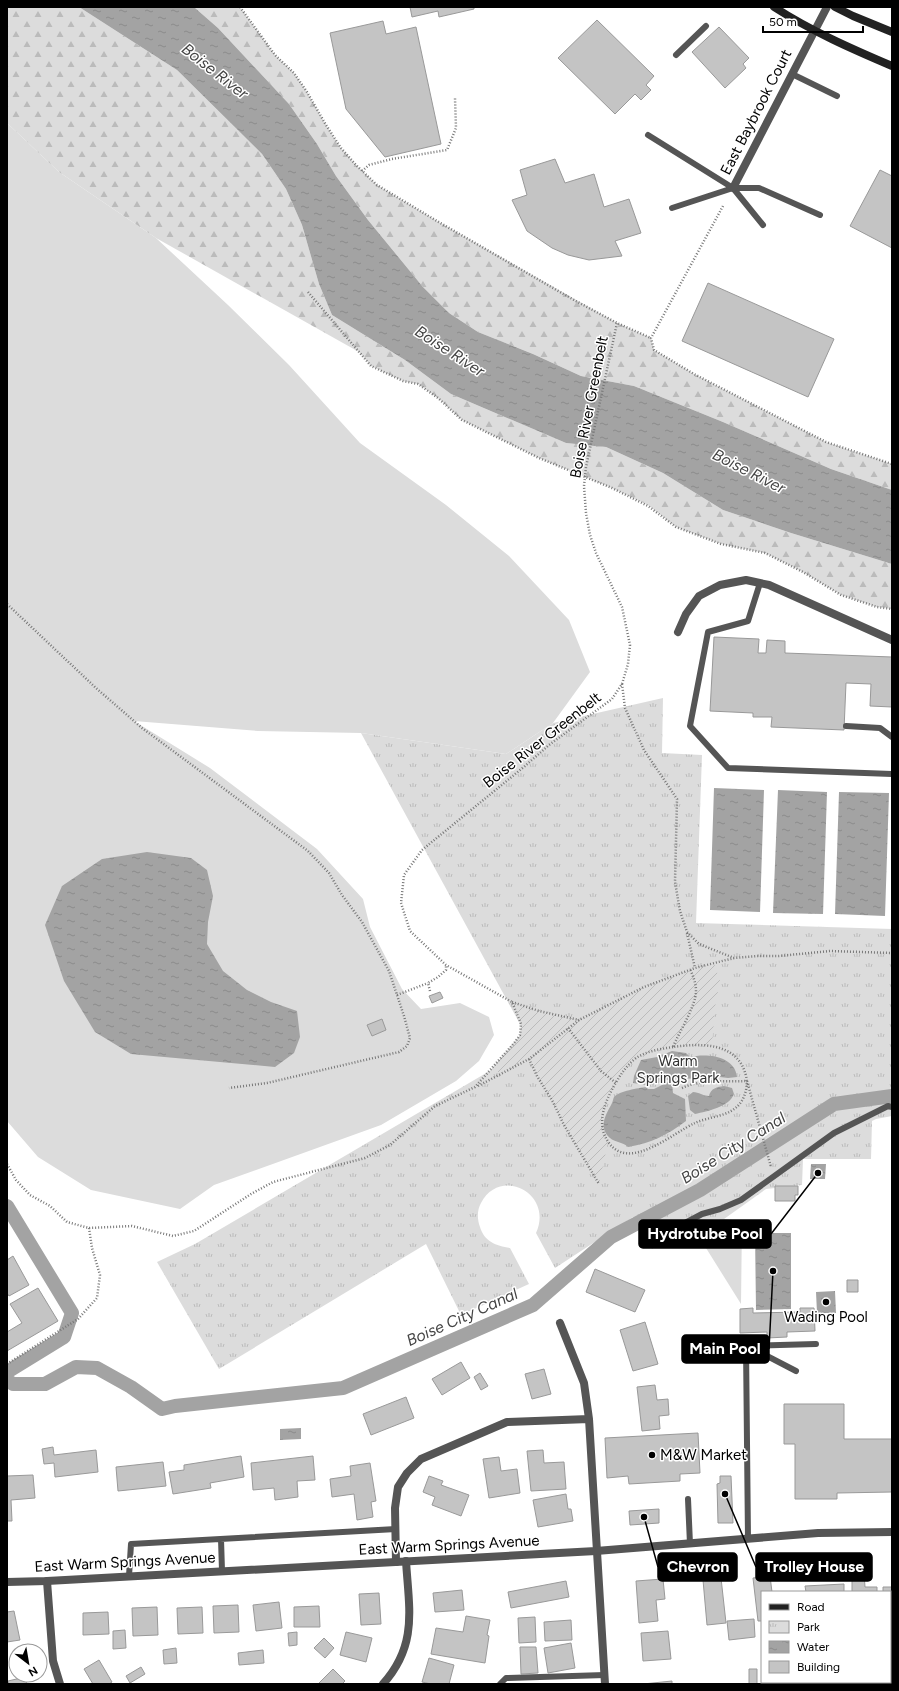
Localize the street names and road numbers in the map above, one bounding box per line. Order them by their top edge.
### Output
street label: East Baybrook Court [717,46,796,178]
street label: Boise River Greenbelt [566,334,612,480]
street label: Boise River Greenbelt [479,688,605,792]
street label: East Warm Springs Avenue [358,1531,540,1559]
street label: East Warm Springs Avenue [34,1548,216,1576]

